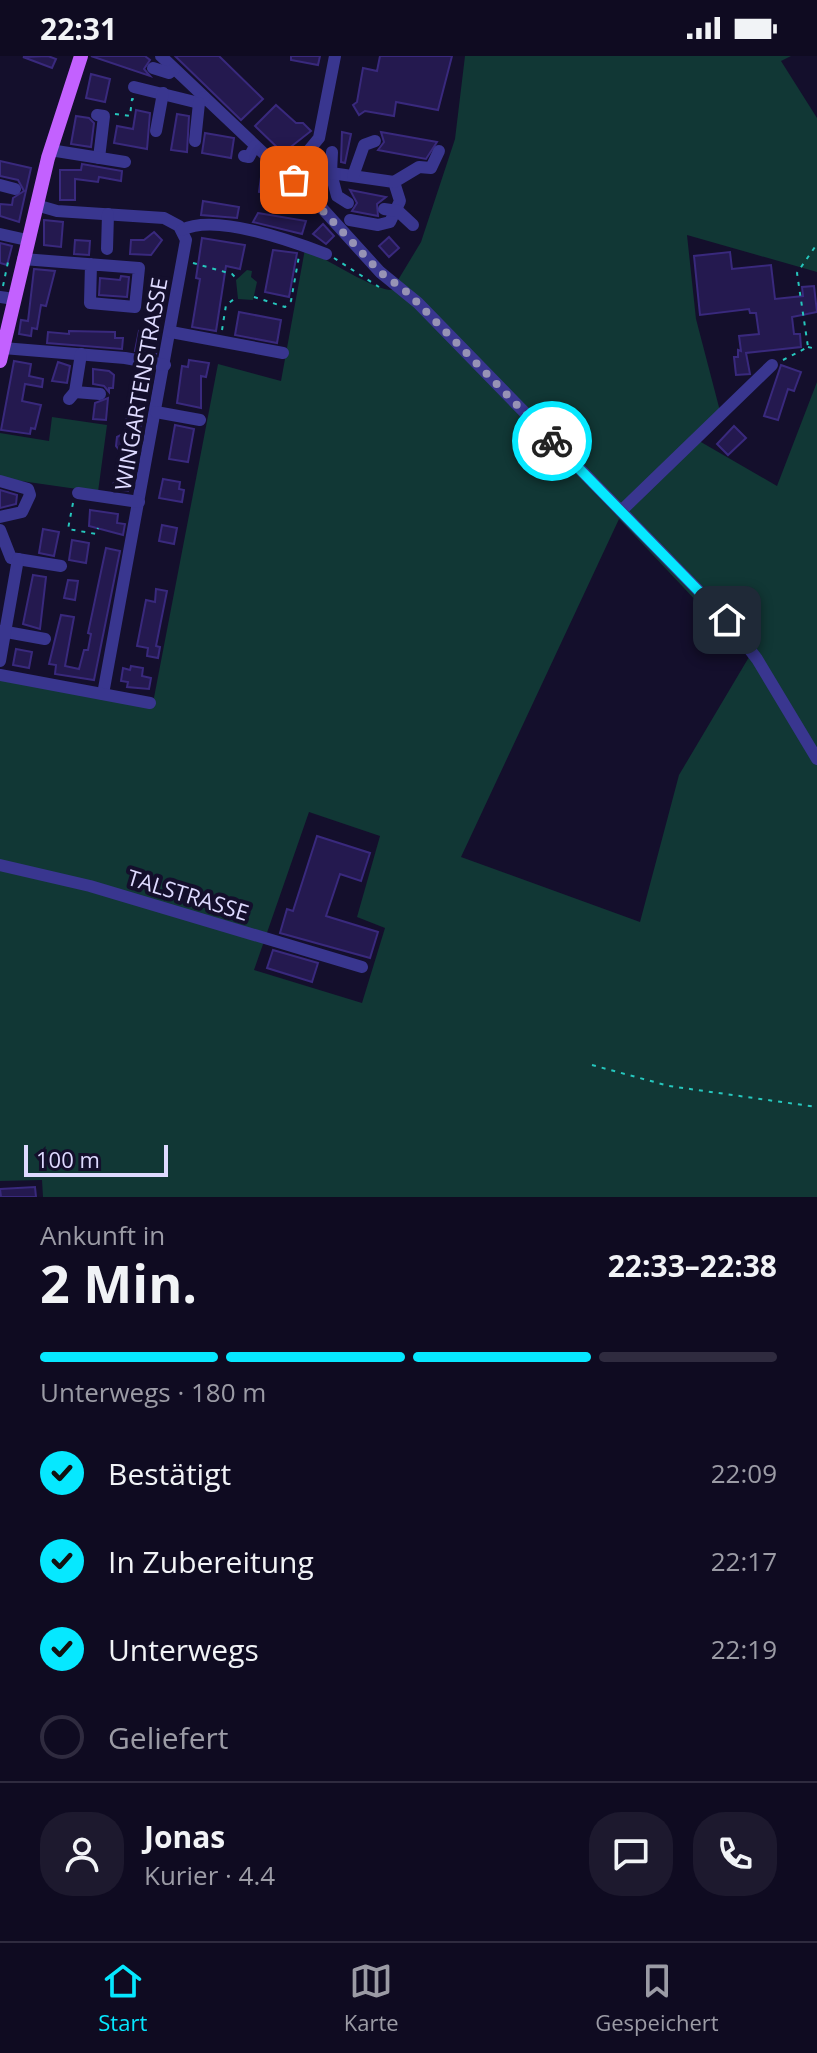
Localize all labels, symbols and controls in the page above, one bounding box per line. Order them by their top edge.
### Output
text: 22:31 [40,8,117,49]
pin [260,146,328,214]
icon: bag [272,158,316,202]
street label: WINGARTENSTRASSE [107,275,173,493]
courier [512,401,592,481]
icon: bike [530,419,574,463]
pin [693,586,761,654]
icon: home [705,598,749,642]
street label: TALSTRASSE [124,861,253,927]
scale bar [24,1141,168,1177]
text: 100 m [36,1144,100,1174]
text: Ankunft in [40,1217,165,1253]
text: 22:33–22:38 [608,1245,777,1286]
text: 2 Min. [40,1247,197,1318]
text: Unterwegs · 180 m [40,1374,266,1410]
icon: check [40,1451,84,1495]
text: Bestätigt [108,1453,231,1494]
text: 22:09 [711,1455,777,1491]
icon: check [40,1539,84,1583]
text: In Zubereitung [108,1541,314,1582]
text: 22:17 [711,1543,777,1579]
icon: check [40,1627,84,1671]
text: Unterwegs [108,1629,259,1670]
text: 22:19 [711,1631,777,1667]
text: Geliefert [108,1717,229,1758]
button: person [40,1812,124,1896]
button: chat [589,1812,673,1896]
button: phone [693,1812,777,1896]
text: Jonas [144,1816,225,1857]
text: Kurier · 4.4 [144,1857,275,1893]
tab: Start [98,1959,147,2037]
tab: Karte [344,1959,399,2037]
tab: Gespeichert [595,1959,719,2037]

